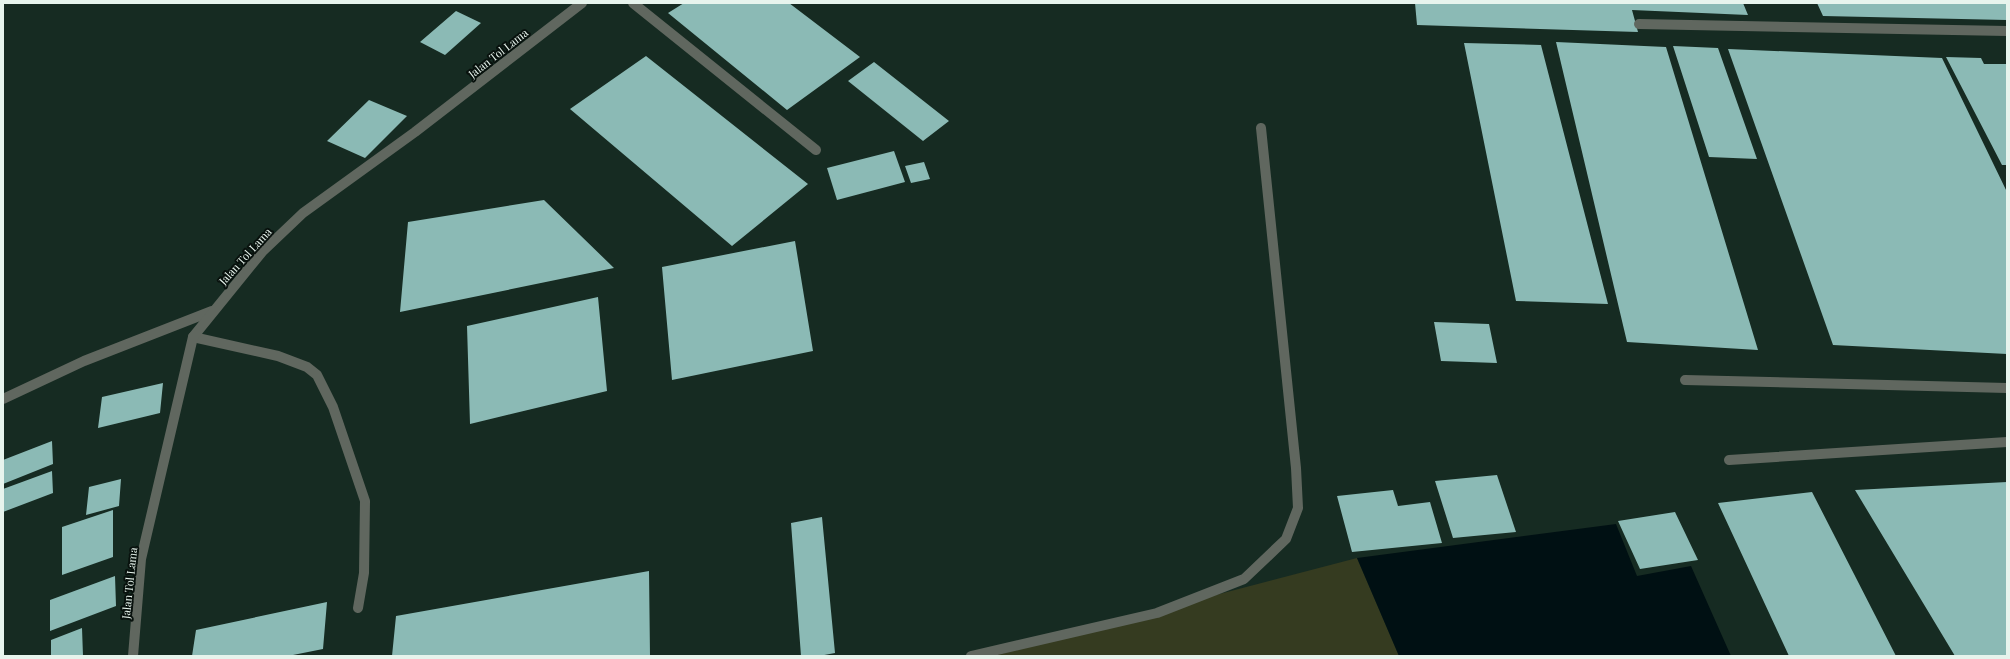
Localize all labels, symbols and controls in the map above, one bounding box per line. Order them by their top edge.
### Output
street label: Jalan Tol Lama [464,25,531,82]
street label: Jalan Tol Lama [215,224,275,288]
street label: Jalan Tol Lama [118,546,140,621]

